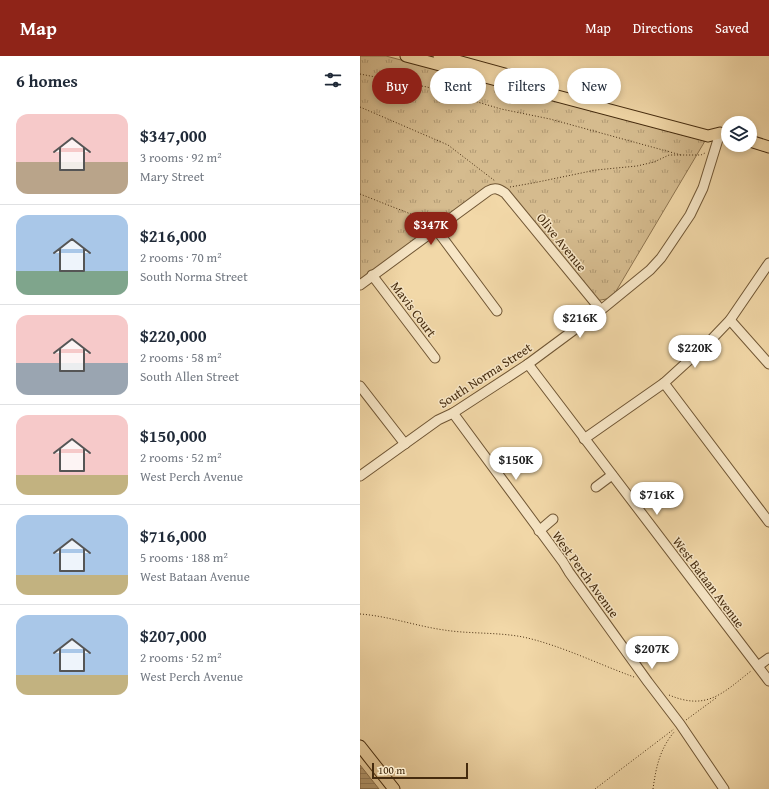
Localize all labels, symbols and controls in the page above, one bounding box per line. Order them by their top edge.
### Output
text: Map [20,14,57,42]
text: Map [585,18,611,38]
text: Directions [633,18,693,38]
text: Saved [715,18,749,38]
text: 6 homes [16,68,78,93]
chip: Buy [372,68,422,104]
chip: Rent [430,68,486,104]
chip: Filters [494,68,559,104]
chip: New [567,68,621,104]
icon: filters [322,69,344,91]
map controls [721,116,757,152]
button: layers [721,116,757,152]
text: $347,000 [140,123,206,148]
icon: home [48,130,96,178]
text: 3 rooms · 92 m² [140,148,222,167]
text: Mary Street [140,167,204,186]
street label: Olive Avenue [532,209,591,276]
pin: $347K [403,212,459,246]
text: $347K [413,215,449,234]
text: $216,000 [140,223,206,248]
icon: home [48,231,96,279]
text: 2 rooms · 70 m² [140,248,222,267]
text: South Norma Street [140,267,248,286]
street label: Mavis Court [386,277,441,341]
pin: $216K [552,305,608,339]
text: $216K [562,308,598,327]
text: $220,000 [140,323,206,348]
icon: home [48,331,96,379]
pin: $220K [667,335,723,369]
street label: South Norma Street [435,338,536,413]
text: $220K [677,338,713,357]
text: 2 rooms · 58 m² [140,348,222,367]
text: South Allen Street [140,367,239,386]
text: $150,000 [140,423,206,448]
icon: home [48,431,96,479]
pin: $150K [488,447,544,481]
text: 2 rooms · 52 m² [140,448,222,467]
text: $150K [498,450,534,469]
text: West Perch Avenue [140,467,243,486]
pin: $716K [629,482,685,516]
text: $716K [639,485,675,504]
text: $716,000 [140,523,206,548]
street label: West Perch Avenue [548,527,624,622]
icon: home [48,531,96,579]
street label: West Bataan Avenue [668,533,749,632]
text: 5 rooms · 188 m² [140,548,228,567]
text: West Bataan Avenue [140,567,250,586]
text: $207,000 [140,623,206,648]
icon: home [48,631,96,679]
pin: $207K [624,636,680,670]
text: $207K [634,639,670,658]
text: 2 rooms · 52 m² [140,648,222,667]
text: West Perch Avenue [140,667,243,686]
scale bar [372,761,468,780]
text: 100 m [378,762,405,778]

